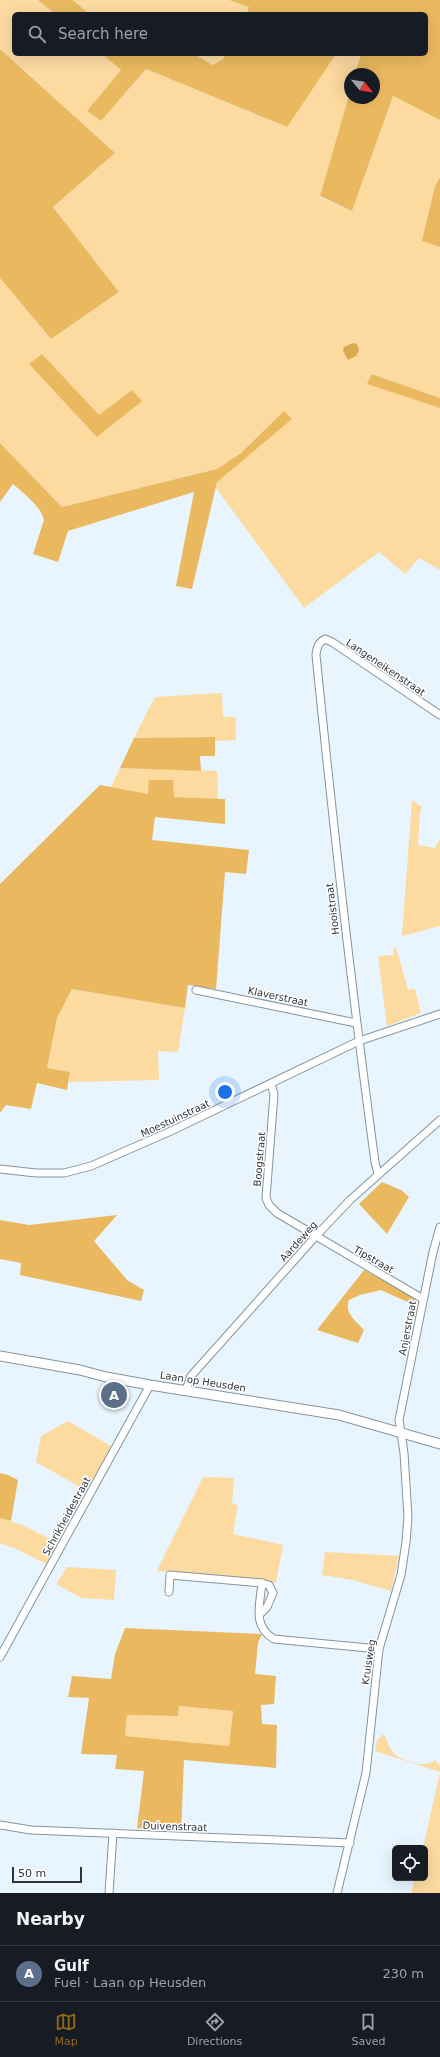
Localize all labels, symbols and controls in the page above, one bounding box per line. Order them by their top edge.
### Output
search box [12,12,428,56]
icon: search [26,23,48,45]
text: Search here [58,25,148,43]
north arrow [344,68,380,104]
street label: Langeneikenstraat [344,637,427,698]
street label: Hooistraat [324,882,341,935]
street label: Klaverstraat [247,985,309,1008]
your location [215,1082,235,1102]
street label: Moestuinstraat [139,1098,212,1139]
street label: Boogstraat [252,1131,267,1187]
street label: Aardeweg [278,1219,319,1264]
street label: Tipstraat [351,1243,396,1275]
street label: Anjerstraat [397,1300,418,1356]
street label: Laan op Heusden [159,1369,247,1394]
pin: A [101,1380,127,1410]
street label: Schrikheidestraat [40,1475,93,1557]
street label: Kruisweg [359,1639,377,1686]
street label: Duivenstraat [142,1820,208,1833]
map controls [392,1845,428,1881]
button: locate [392,1845,428,1881]
scale bar [12,1865,82,1884]
text: 50 m [18,1867,46,1880]
text: Nearby [16,1909,85,1929]
text: Gulf [54,1957,89,1975]
text: A [24,1966,34,1981]
text: 230 m [382,1966,424,1981]
text: Fuel · Laan op Heusden [54,1975,206,1990]
tab: Map [55,2011,78,2048]
tab: Directions [187,2011,242,2048]
tab: Saved [351,2011,385,2048]

